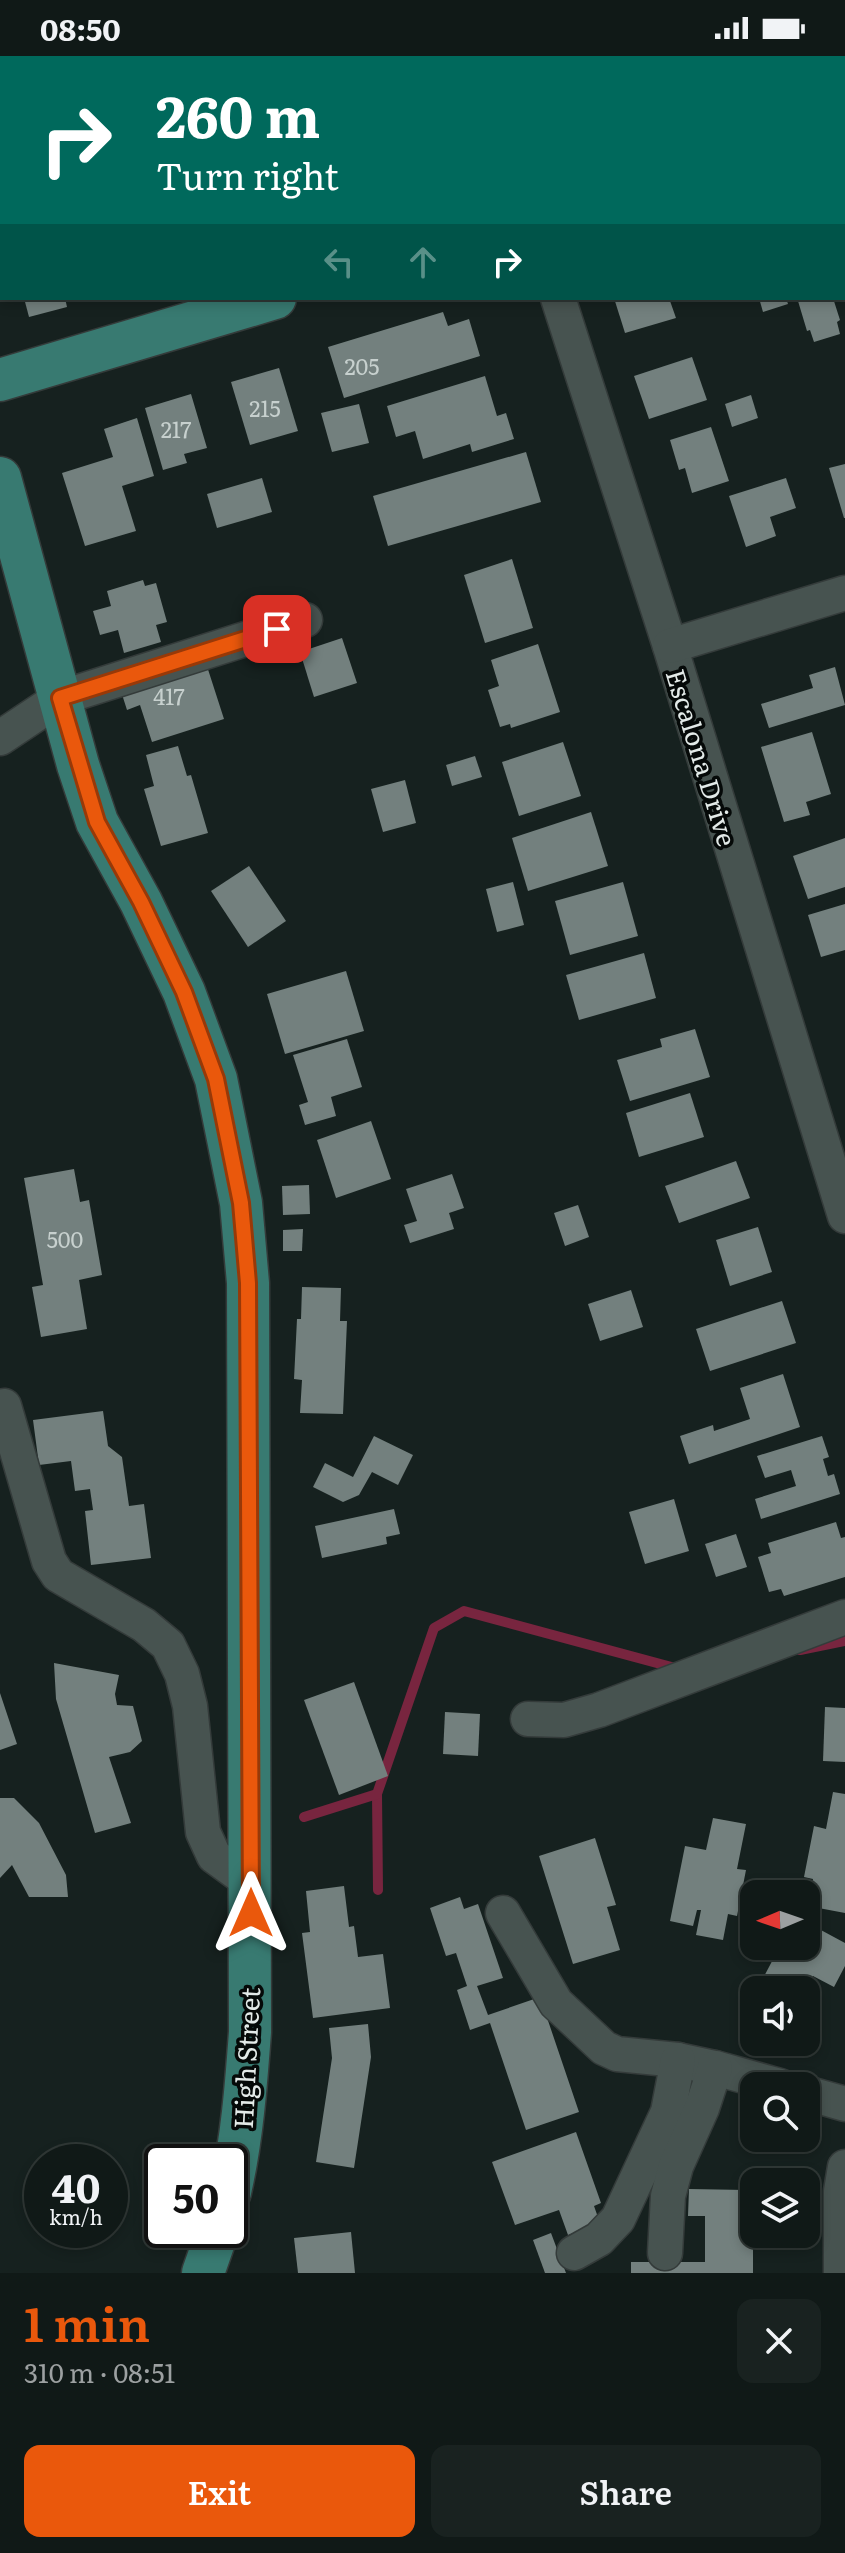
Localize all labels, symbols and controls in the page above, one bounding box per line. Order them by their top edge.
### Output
text: 08:50 [40,6,121,50]
text: 260 m [156,72,320,155]
icon: right [24,88,128,192]
text: Turn right [156,148,339,201]
icon: left [317,240,361,284]
icon: ahead [401,240,445,284]
icon: right [485,240,529,284]
house number: 205 [344,349,380,382]
house number: 215 [249,391,281,424]
house number: 217 [161,412,191,445]
pin [243,595,311,663]
icon: arrive [255,607,299,651]
street label: Escalona Drive [658,664,748,850]
house number: 417 [153,679,185,712]
house number: 500 [47,1222,83,1255]
position arrow [209,1871,293,1955]
north arrow [740,1880,820,1960]
map controls [740,1880,820,2248]
button: sound [740,1976,820,2056]
street label: High Street [222,1986,268,2130]
button: search [740,2072,820,2152]
speed limit sign: 50 [144,2144,248,2248]
text: 40 [52,2156,100,2215]
button: layers [740,2168,820,2248]
text: km/h [49,2201,103,2231]
text: 1 min [24,2286,150,2357]
button: close [737,2299,821,2383]
text: 310 m · 08:51 [24,2352,175,2391]
button: Exit [24,2445,415,2537]
button: Share [431,2445,821,2537]

